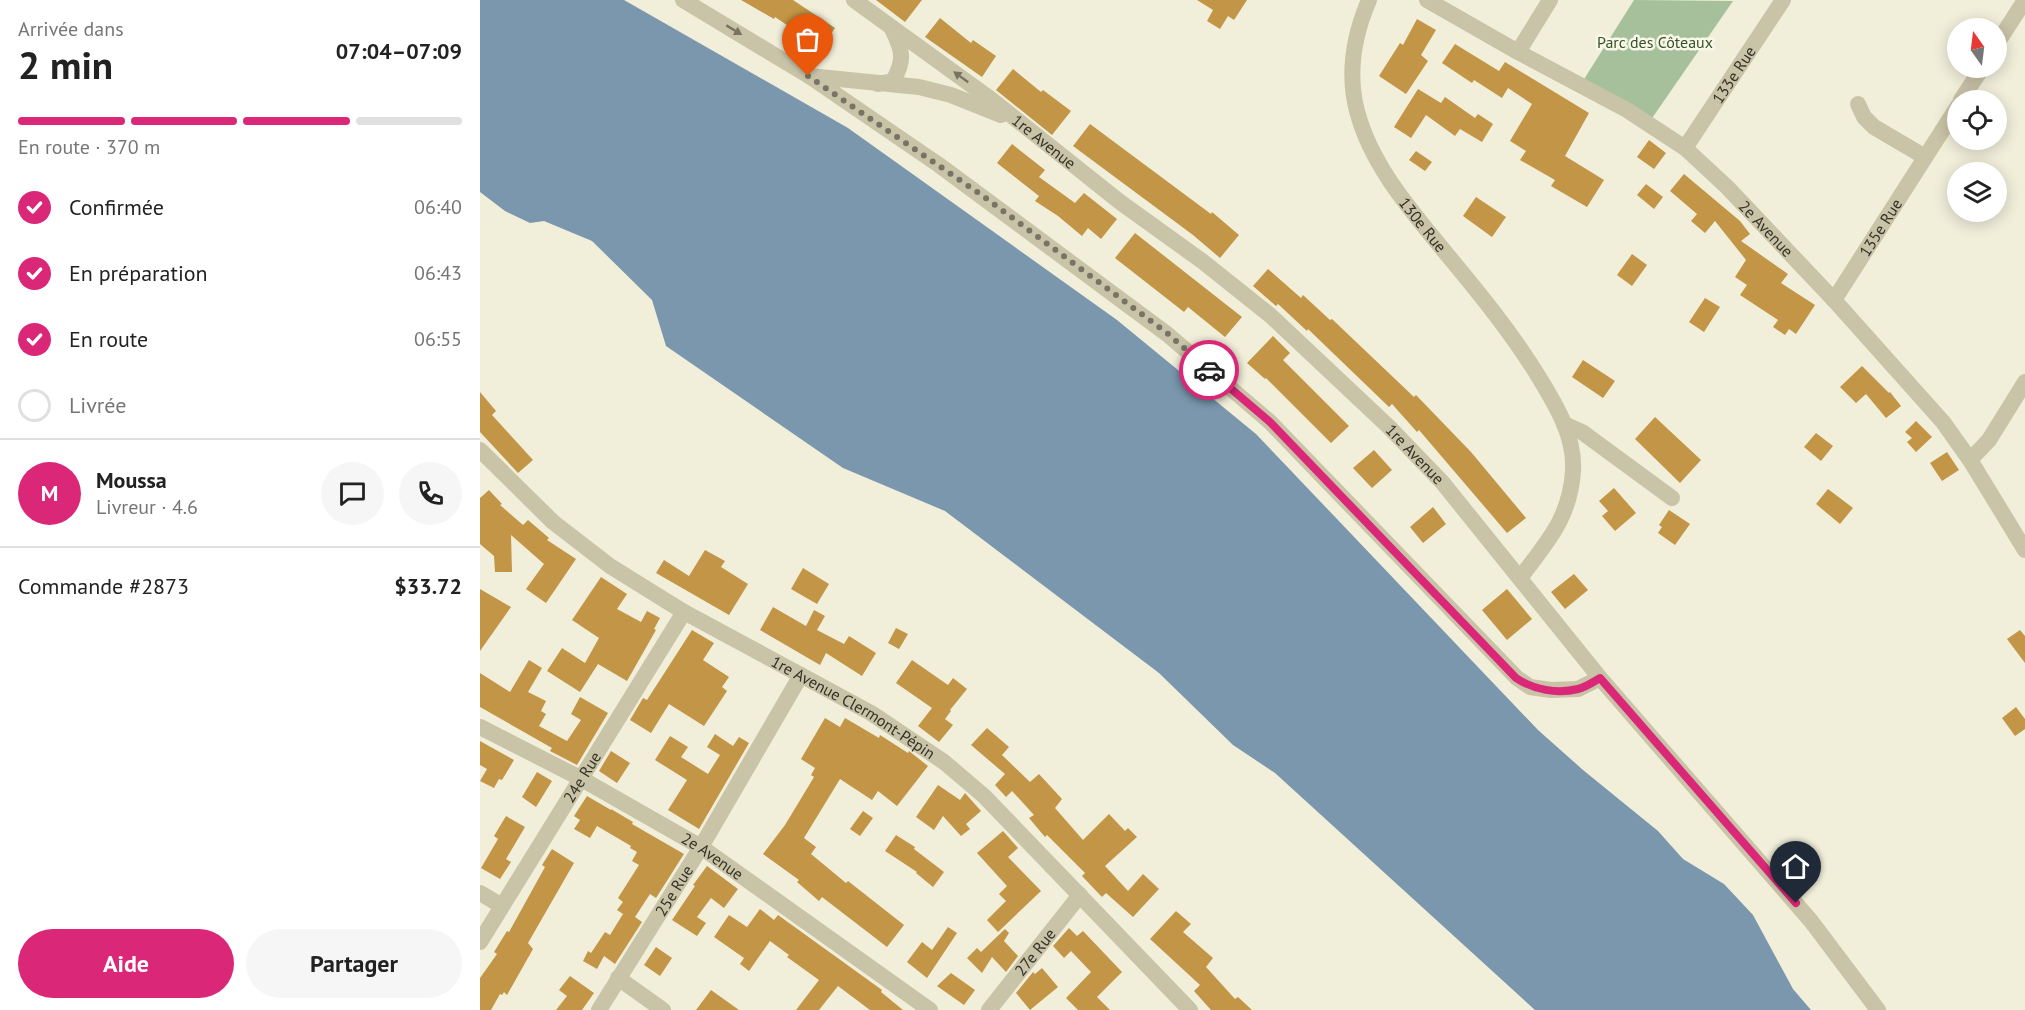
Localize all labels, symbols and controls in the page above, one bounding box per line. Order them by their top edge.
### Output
pin [782,14,833,76]
text: Arrivée dans [18,16,124,42]
north arrow [1947,18,2007,78]
map controls [1947,18,2007,222]
icon: bag [791,23,824,56]
one-way arrow [726,25,742,36]
park label: Parc des Côteaux [1597,32,1713,52]
text: 07:04–07:09 [336,37,462,65]
text: 2 min [18,39,113,90]
street label: 133e Rue [1707,42,1760,107]
one-way arrow [953,71,969,83]
button: locate [1947,90,2007,150]
street label: 1re Avenue [1008,110,1080,173]
text: En route · 370 m [18,134,160,160]
button: layers [1947,162,2007,222]
icon: check [18,191,51,224]
text: Confirmée [69,193,164,221]
street label: 130e Rue [1395,193,1451,256]
text: 06:40 [414,194,462,220]
street label: 135e Rue [1854,195,1906,260]
street label: 2e Avenue [1735,196,1798,261]
icon: check [18,257,51,290]
text: En préparation [69,259,208,287]
text: 06:43 [414,260,462,286]
icon: check [18,323,51,356]
text: En route [69,325,148,353]
text: 06:55 [414,326,462,352]
courier [1179,340,1239,400]
icon: car [1193,354,1226,387]
text: Livrée [69,391,126,419]
street label: 1re Avenue [1382,420,1449,488]
button: chat [321,462,384,525]
button: phone [399,462,462,525]
text: Moussa [96,466,167,494]
text: M [41,479,58,507]
text: Livreur · 4.6 [96,494,198,520]
text: Commande #2873 [18,572,189,600]
text: $33.72 [394,572,462,600]
street label: 1re Avenue Clermont-Pépin [768,651,939,763]
street label: 24e Rue [559,748,605,806]
street label: 2e Avenue [678,828,747,884]
pin [1770,841,1821,903]
icon: home [1779,850,1812,883]
street label: 25e Rue [650,861,697,920]
street label: 27e Rue [1010,924,1060,980]
button: Aide [18,929,234,998]
button: Partager [246,929,462,998]

